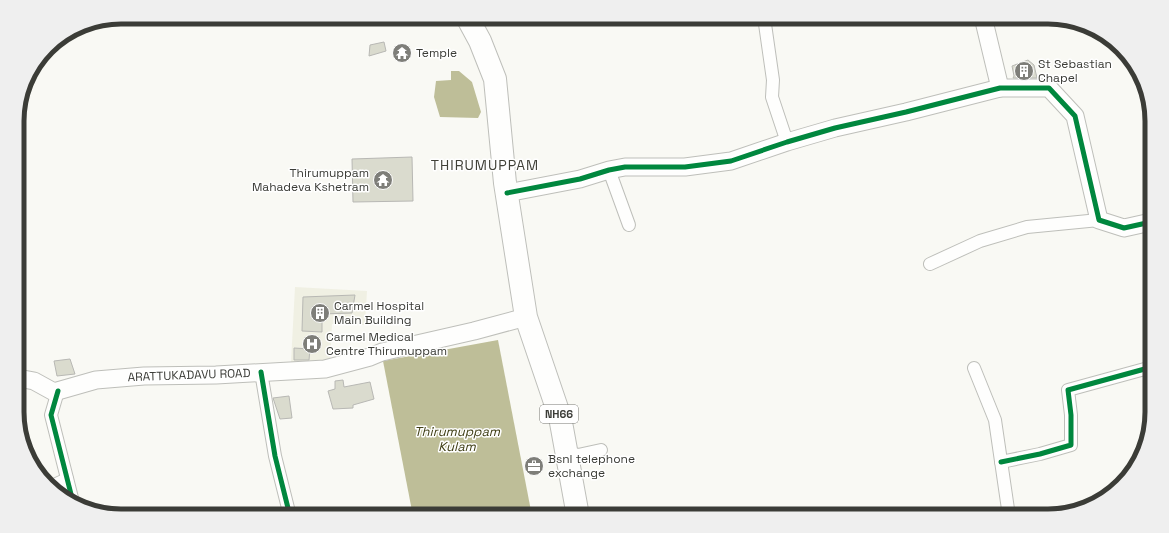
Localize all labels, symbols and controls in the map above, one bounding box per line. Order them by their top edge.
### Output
temple icon: Temple [391,42,413,64]
place label: Temple [416,45,457,61]
place label: St Sebastian Chapel [1038,56,1112,86]
building icon: St Sebastian Chapel [1013,60,1035,82]
district label: THIRUMUPPAM [431,156,539,174]
place label: Thirumuppam Mahadeva Kshetram [252,165,369,195]
temple icon: Thirumuppam Mahadeva Kshetram [372,169,394,191]
place label: Carmel Hospital Main Building [334,298,424,328]
building icon: Carmel Hospital Main Building [309,302,331,324]
place label: Carmel Medical Centre Thirumuppam [326,329,447,359]
hospital icon: Carmel Medical Centre Thirumuppam [301,333,323,355]
street label: ARATTUKADAVU ROAD [127,365,251,385]
road number: NH66 [540,405,578,423]
water label: Thirumuppam Kulam [414,423,501,455]
place label: Bsnl telephone exchange [548,451,635,481]
office icon: Bsnl telephone exchange [523,455,545,477]

